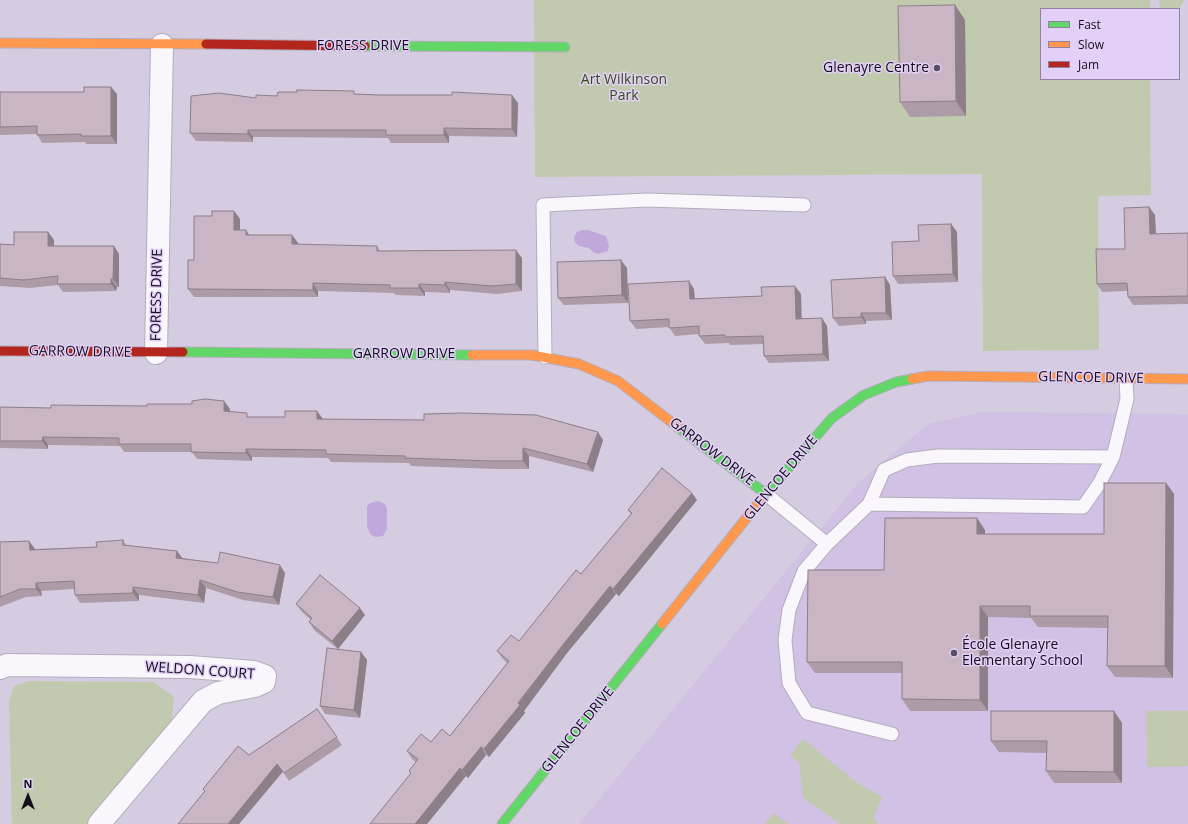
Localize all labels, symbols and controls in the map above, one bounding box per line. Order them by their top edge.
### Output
legend [1040,8,1180,80]
text: Fast [1078,16,1101,33]
text: Slow [1078,36,1104,53]
street label: FORESS DRIVE [317,38,409,54]
text: Jam [1078,56,1099,73]
place label: Glenayre Centre [823,60,929,76]
marker: Glenayre Centre [932,63,942,73]
park label: Art Wilkinson Park [581,72,667,104]
street label: FORESS DRIVE [148,249,166,341]
street label: GARROW DRIVE [29,343,131,361]
street label: GARROW DRIVE [353,346,455,362]
street label: GLENCOE DRIVE [1038,369,1144,387]
street label: GARROW DRIVE [666,414,758,490]
street label: GLENCOE DRIVE [741,432,821,524]
place label: École Glenayre Elementary School [962,637,1083,670]
marker: École Glenayre Elementary School [949,648,959,658]
street label: WELDON COURT [145,659,255,683]
street label: GLENCOE DRIVE [538,684,618,776]
north arrow [8,776,48,816]
text: N [24,776,32,791]

